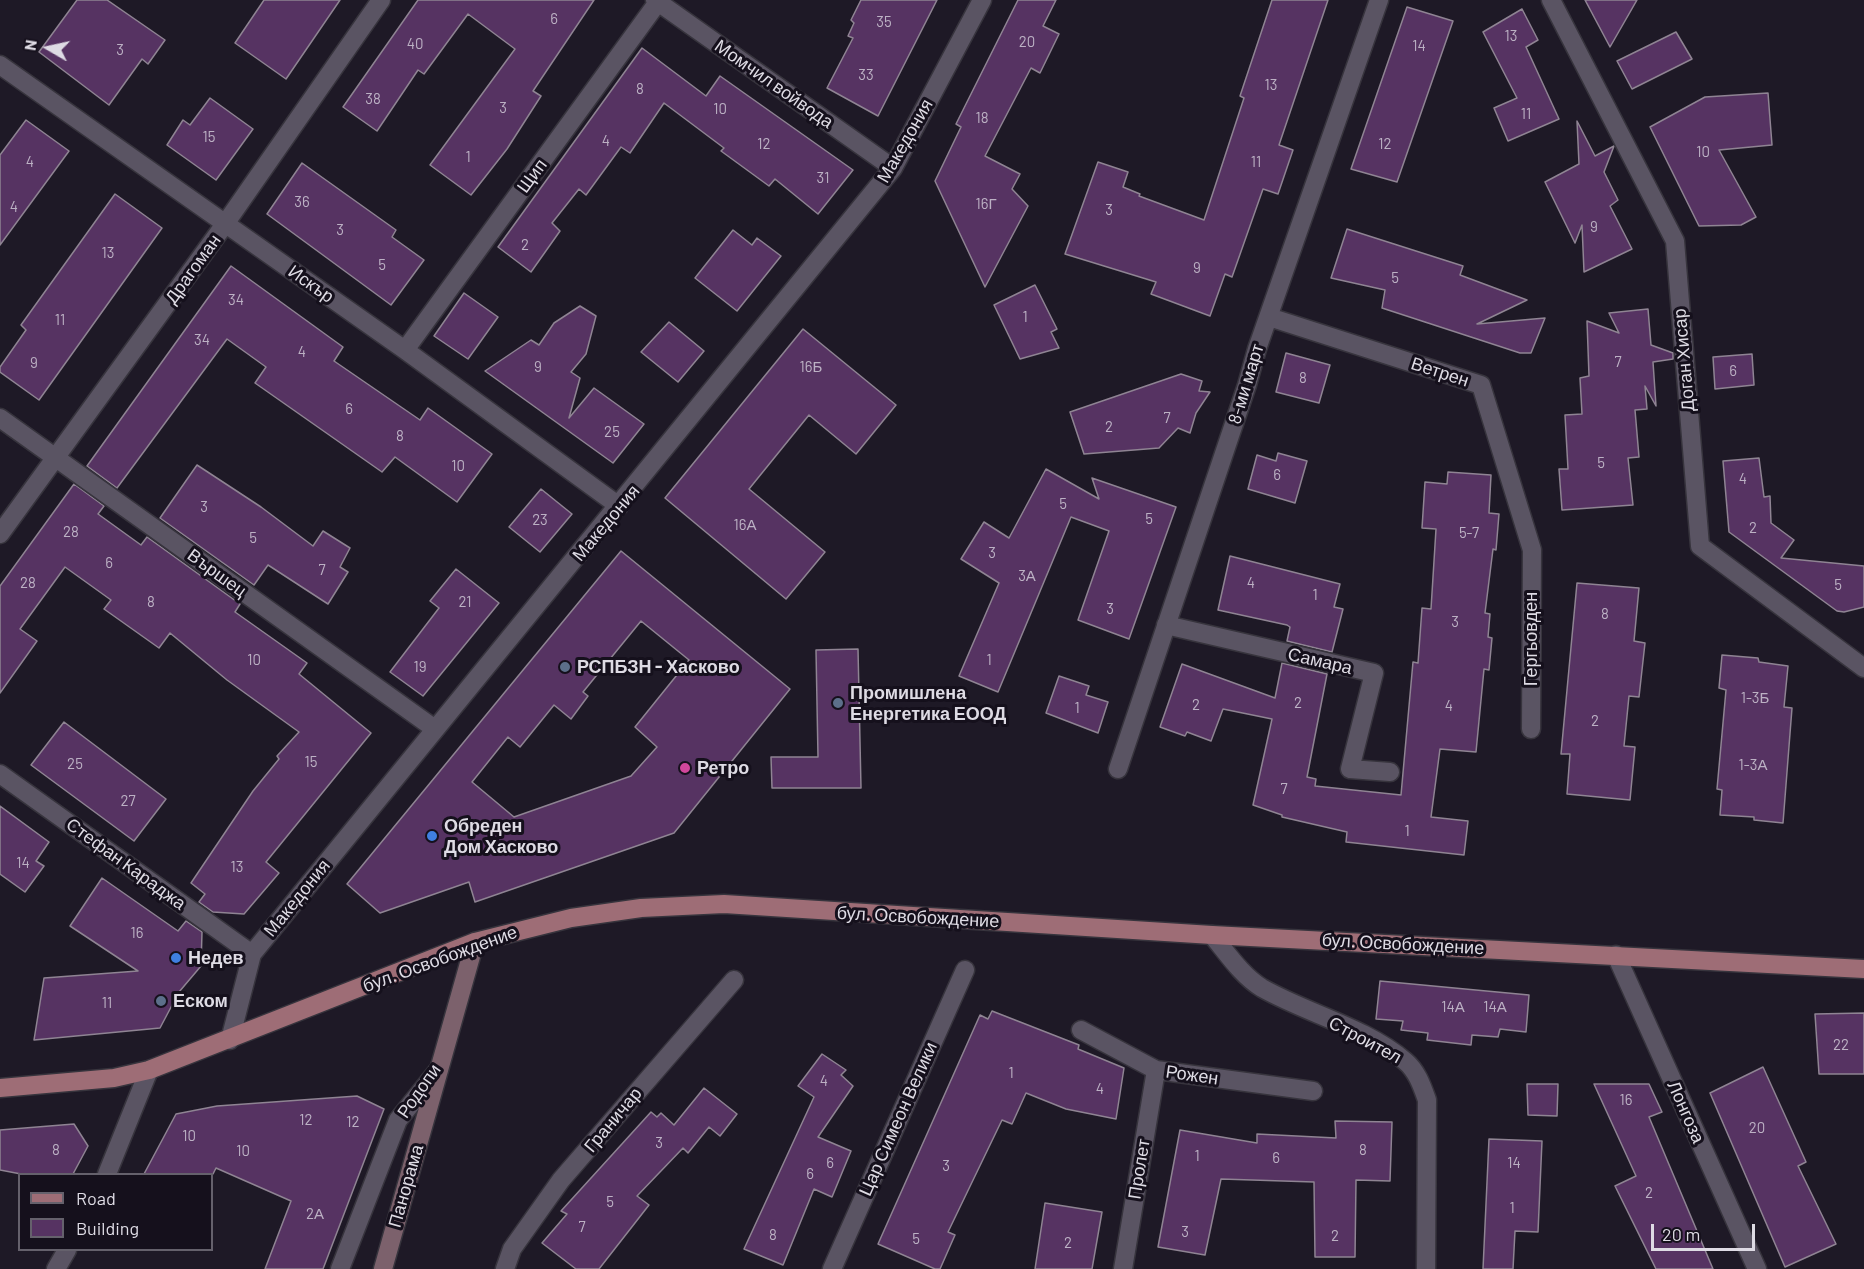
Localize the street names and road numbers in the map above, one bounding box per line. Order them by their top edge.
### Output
street label: Момчил войвода [710,35,838,133]
street label: Македония [872,95,938,187]
street label: Щип [512,155,552,197]
street label: Драгоман [161,230,225,308]
street label: Искър [284,261,338,307]
street label: Доган Хисар [1669,308,1699,412]
street label: 8-ми март [1224,341,1268,427]
street label: Ветрен [1408,353,1472,391]
street label: Македония [568,480,644,566]
street label: Вършец [183,544,251,602]
street label: Гергьовден [1520,592,1542,686]
street label: Самара [1286,643,1354,679]
street label: Стефан Караджа [62,813,190,915]
street label: Македония [259,855,335,941]
street label: бул. Освобождение [836,902,1000,932]
street label: бул. Освобождение [360,921,520,997]
street label: бул. Освобождение [1321,929,1485,959]
street label: Строител [1325,1012,1405,1068]
street label: Цар Симеон Велики [854,1039,942,1199]
street label: Родопи [393,1060,445,1122]
street label: Рожен [1164,1061,1220,1089]
street label: Лонгоза [1663,1077,1709,1147]
street label: Граничар [580,1083,646,1157]
street label: Пролет [1124,1137,1154,1201]
street label: Панорама [384,1142,428,1230]

